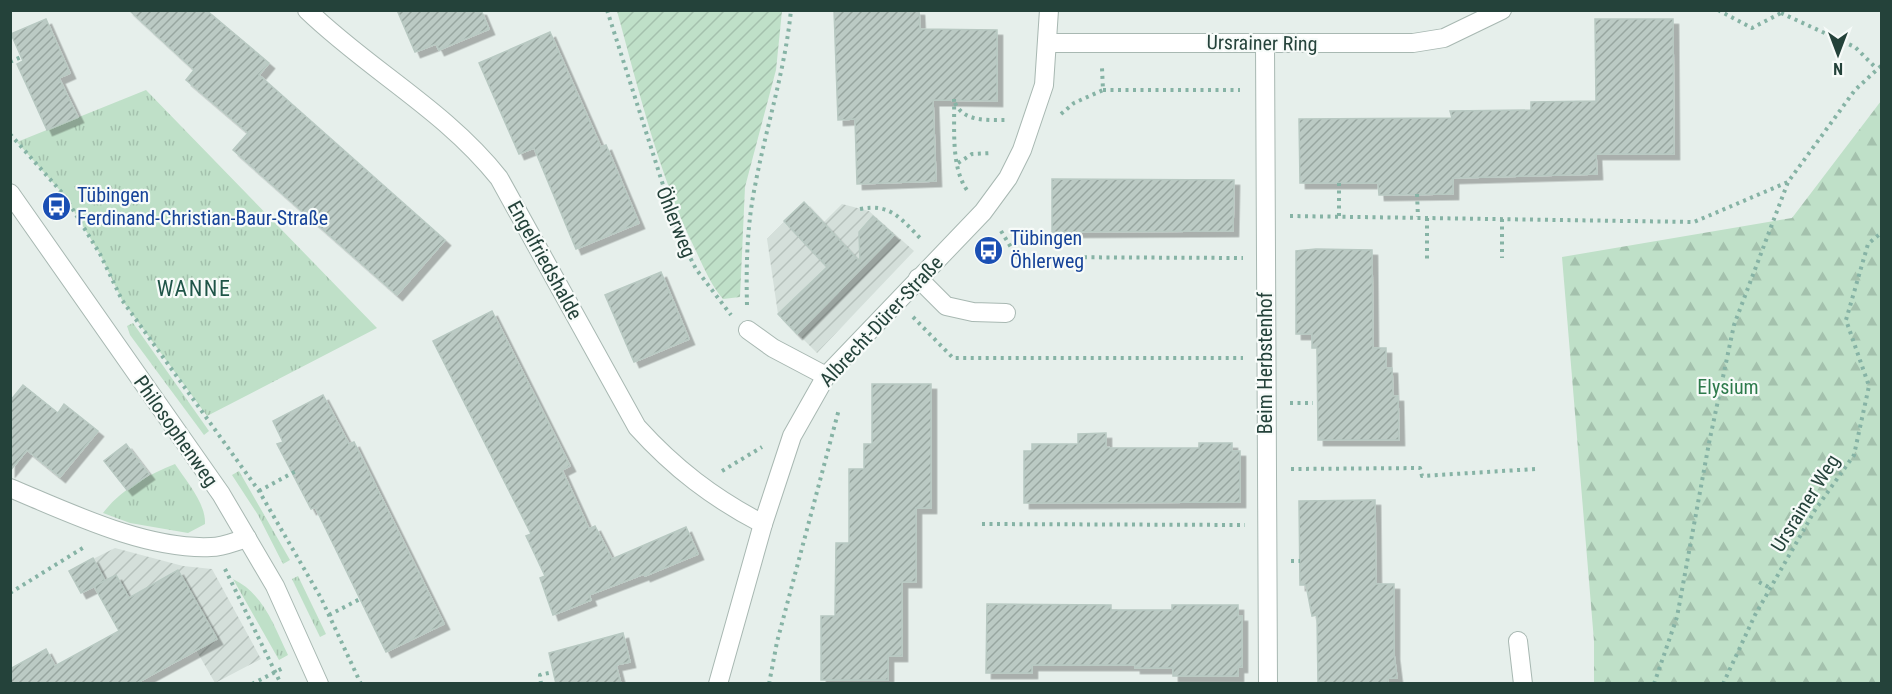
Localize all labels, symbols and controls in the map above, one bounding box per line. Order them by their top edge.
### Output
north arrow [1808,24,1868,84]
street label: Ursrainer Ring [1206,30,1318,56]
text: N [1833,59,1843,78]
place label: Tübingen Ferdinand-Christian-Baur-Straße [77,183,328,230]
street label: Öhlerweg [651,183,701,261]
bus stop icon: Tübingen Ferdinand-Christian-Baur-Straße [40,190,72,222]
street label: Engelfriedshalde [503,196,587,324]
place label: Tübingen Öhlerweg [1010,226,1084,273]
bus stop icon: Tübingen Öhlerweg [973,234,1005,266]
street label: Albrecht-Dürer-Straße [814,251,948,391]
district label: WANNE [157,276,231,301]
street label: Beim Herbstenhof [1253,291,1277,434]
street label: Philosophenweg [129,371,223,491]
park label: Elysium [1697,375,1759,399]
street label: Ursrainer Weg [1766,450,1844,556]

